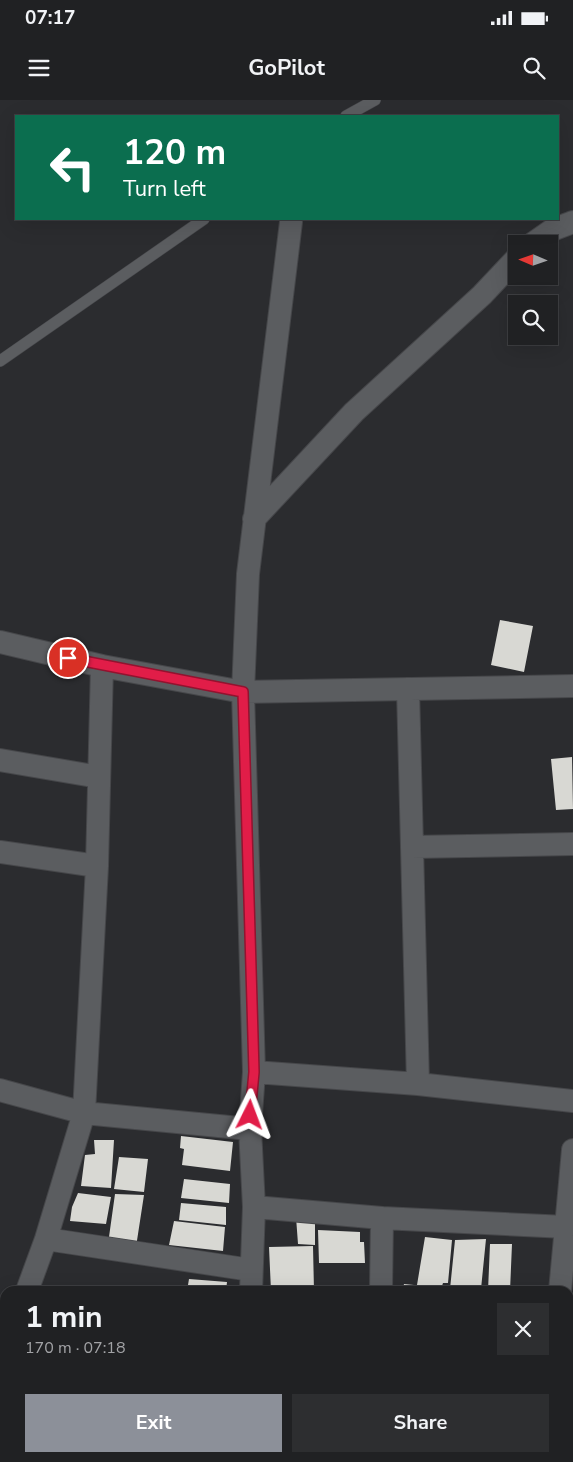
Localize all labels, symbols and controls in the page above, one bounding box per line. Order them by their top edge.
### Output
text: 07:17 [25,5,75,31]
text: GoPilot [248,53,325,83]
icon: menu [25,54,53,82]
icon: search [520,54,548,82]
text: 120 m [123,129,226,176]
icon: left [40,135,105,200]
text: Turn left [123,174,206,204]
north arrow [508,235,558,285]
map controls [508,235,558,345]
button: search [508,295,558,345]
pin [47,637,89,679]
icon: arrive [54,644,82,672]
position arrow [223,1088,275,1140]
text: 1 min [25,1297,103,1338]
button: close [497,1303,549,1355]
text: 170 m · 07:18 [25,1337,126,1359]
button: Exit [25,1394,282,1452]
button: Share [292,1394,549,1452]

